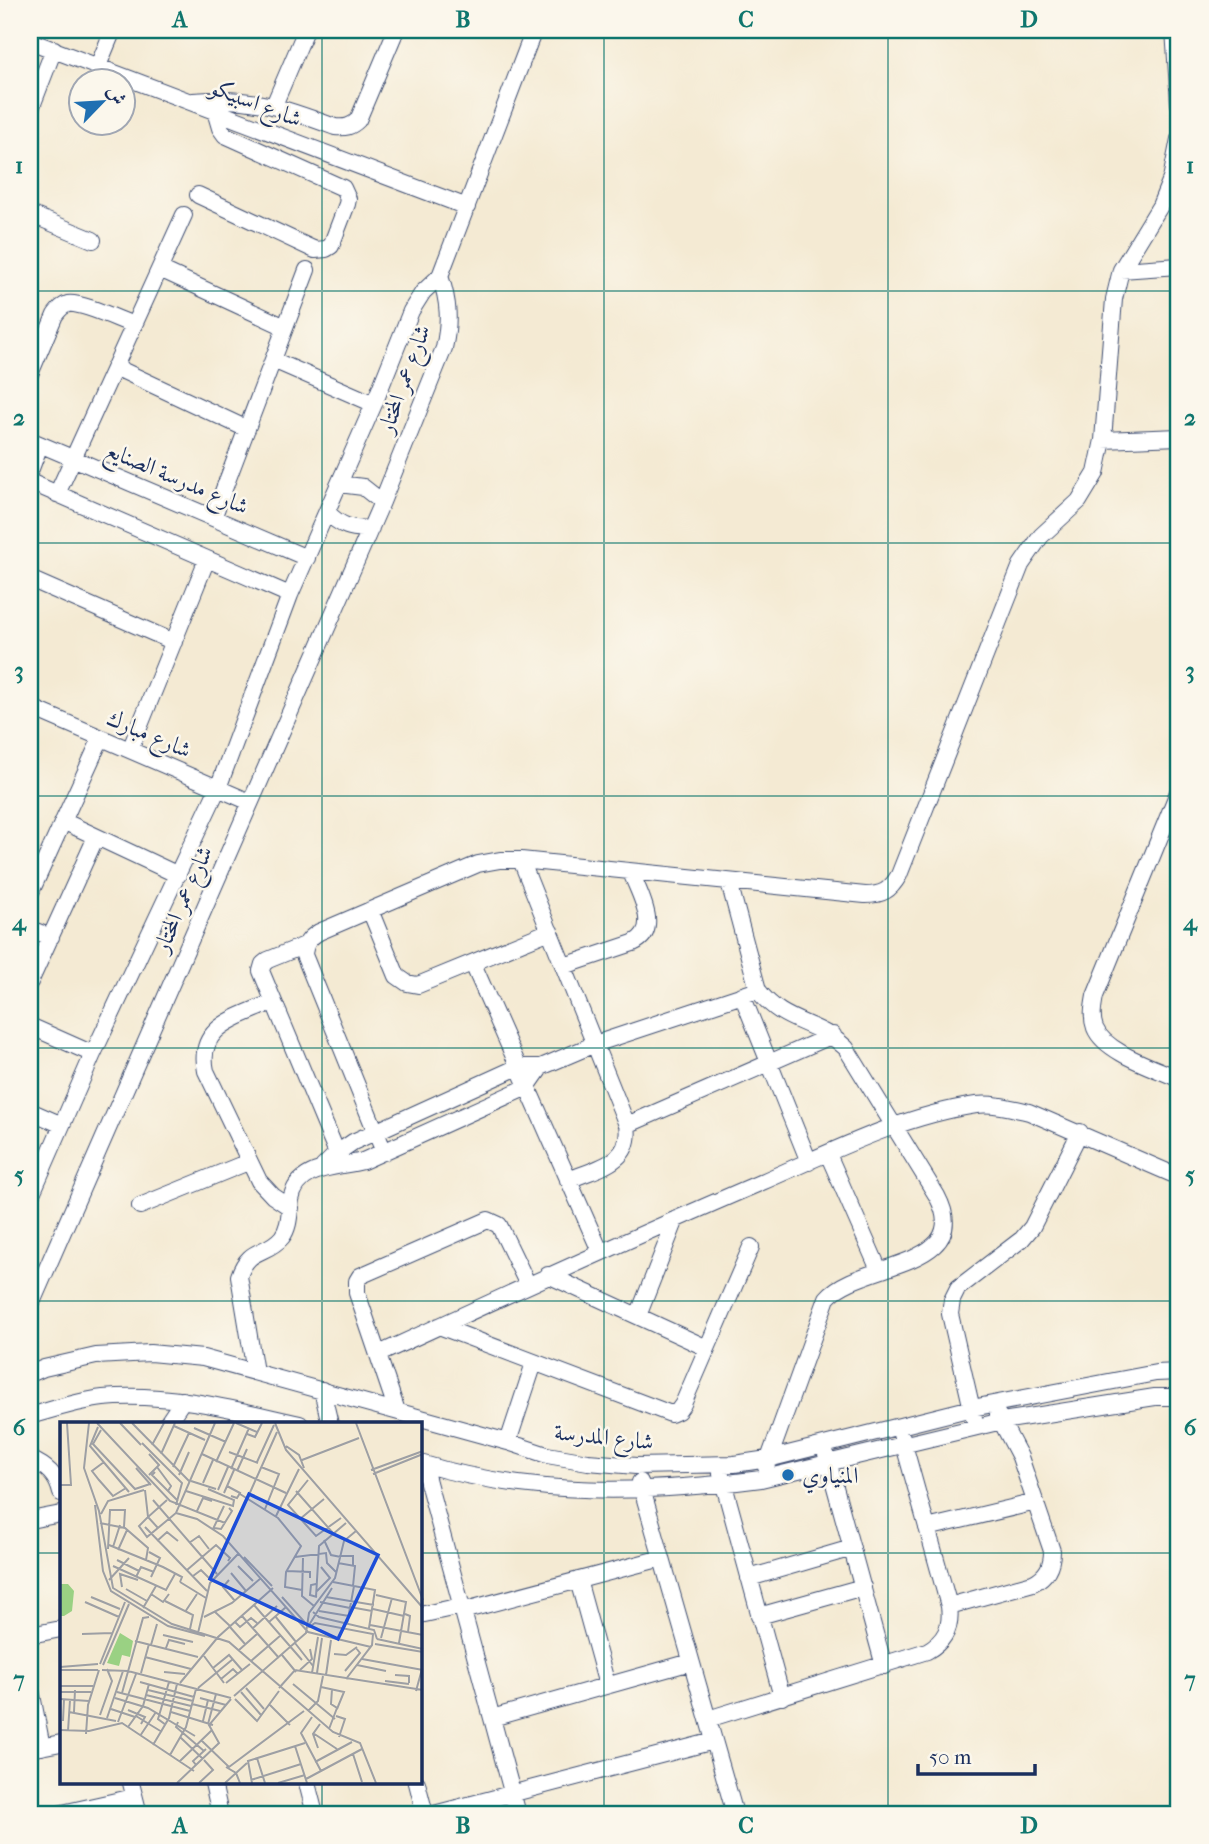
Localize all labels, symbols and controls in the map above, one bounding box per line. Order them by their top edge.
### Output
text: A [171,6,189,33]
text: B [456,6,471,33]
text: C [738,6,754,33]
text: D [1020,6,1038,33]
north arrow [66,66,136,136]
street label: شارع اسبيكو [203,73,305,138]
text: ش [103,82,130,108]
text: 1 [15,152,23,179]
text: 1 [1186,152,1194,179]
street label: شارع عمر المختار [371,321,442,441]
text: 2 [13,404,25,431]
text: 2 [1184,404,1196,431]
street label: شارع مدرسة الصنايع [99,436,253,527]
text: 3 [14,657,24,684]
text: 3 [1185,657,1195,684]
street label: شارع مبارك [100,704,195,769]
street label: شارع عمر المختار [147,842,224,961]
text: 4 [11,909,27,936]
text: 4 [1182,909,1198,936]
text: 5 [14,1161,24,1188]
text: 5 [1185,1161,1195,1188]
text: 6 [13,1414,26,1441]
text: 6 [1184,1414,1197,1441]
street label: شارع المدرسة [552,1418,655,1462]
inset map [60,1422,422,1784]
place label: المنياوي [802,1462,858,1494]
marker: المنياوي [780,1467,796,1483]
text: 7 [12,1666,25,1693]
text: 7 [1183,1666,1196,1693]
scale bar [918,1732,1036,1776]
text: 50 m [929,1745,972,1769]
text: A [171,1812,189,1839]
text: B [456,1812,471,1839]
text: C [738,1812,754,1839]
text: D [1020,1812,1038,1839]

